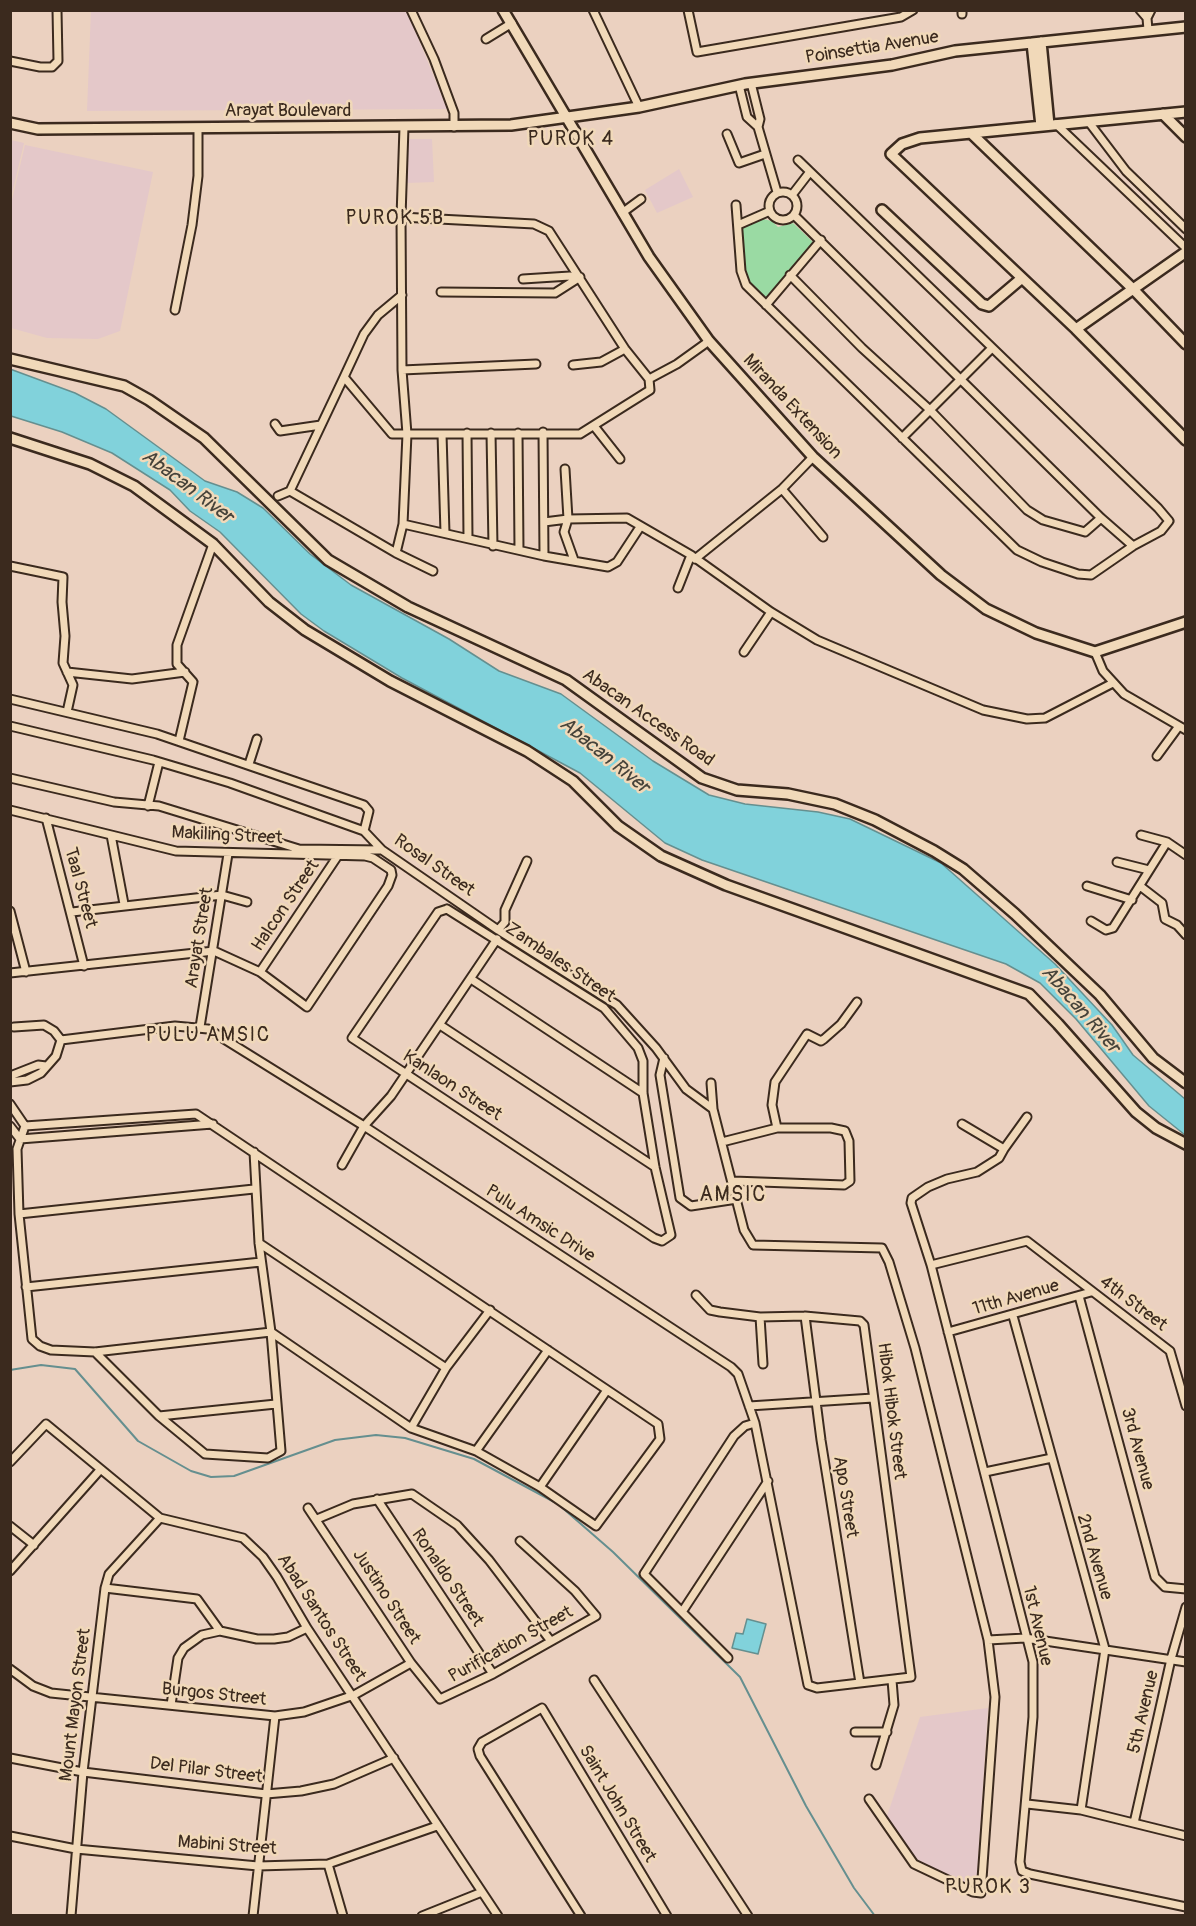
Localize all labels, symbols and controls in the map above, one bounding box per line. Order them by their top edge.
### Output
street label: Poinsettia Avenue [804,27,940,69]
street label: Arayat Boulevard [225,100,351,122]
district label: PUROK 4 [527,128,615,152]
district label: PUROK 5B [345,207,445,231]
street label: Miranda Extension [738,350,846,464]
water label: Abacan River [137,445,237,529]
street label: Abacan Access Road [578,664,718,772]
water label: Abacan River [554,713,654,799]
street label: Makiling Street [171,822,283,850]
street label: Rosal Street [390,830,478,902]
street label: Taal Street [59,845,101,931]
street label: Halcon Street [248,856,324,956]
street label: Arayat Street [181,886,219,990]
street label: Zambales Street [501,918,619,1008]
water label: Abacan River [1035,961,1125,1059]
district label: PULU AMSIC [145,1024,271,1048]
street label: Kanlaon Street [398,1046,506,1126]
street label: Pulu Amsic Drive [481,1181,599,1267]
district label: AMSIC [699,1183,767,1209]
street label: 4th Street [1095,1272,1171,1336]
street label: 11th Avenue [970,1275,1062,1321]
street label: Hibok Hibok Street [872,1341,910,1481]
street label: 3rd Avenue [1116,1406,1158,1492]
street label: Apo Street [828,1455,862,1539]
street label: 2nd Avenue [1071,1512,1117,1602]
street label: Ronaldo Street [406,1525,488,1631]
street label: Justino Street [347,1545,425,1649]
street label: Abad Santos Street [272,1550,370,1686]
street label: 1st Avenue [1017,1584,1057,1668]
street label: Purification Street [445,1602,577,1688]
street label: Mount Mayon Street [56,1627,96,1783]
street label: 5th Avenue [1124,1668,1164,1756]
street label: Burgos Street [161,1679,267,1711]
street label: Saint John Street [574,1742,660,1866]
street label: Del Pilar Street [148,1753,264,1789]
street label: Mabini Street [177,1832,277,1860]
district label: PUROK 3 [945,1876,1031,1900]

